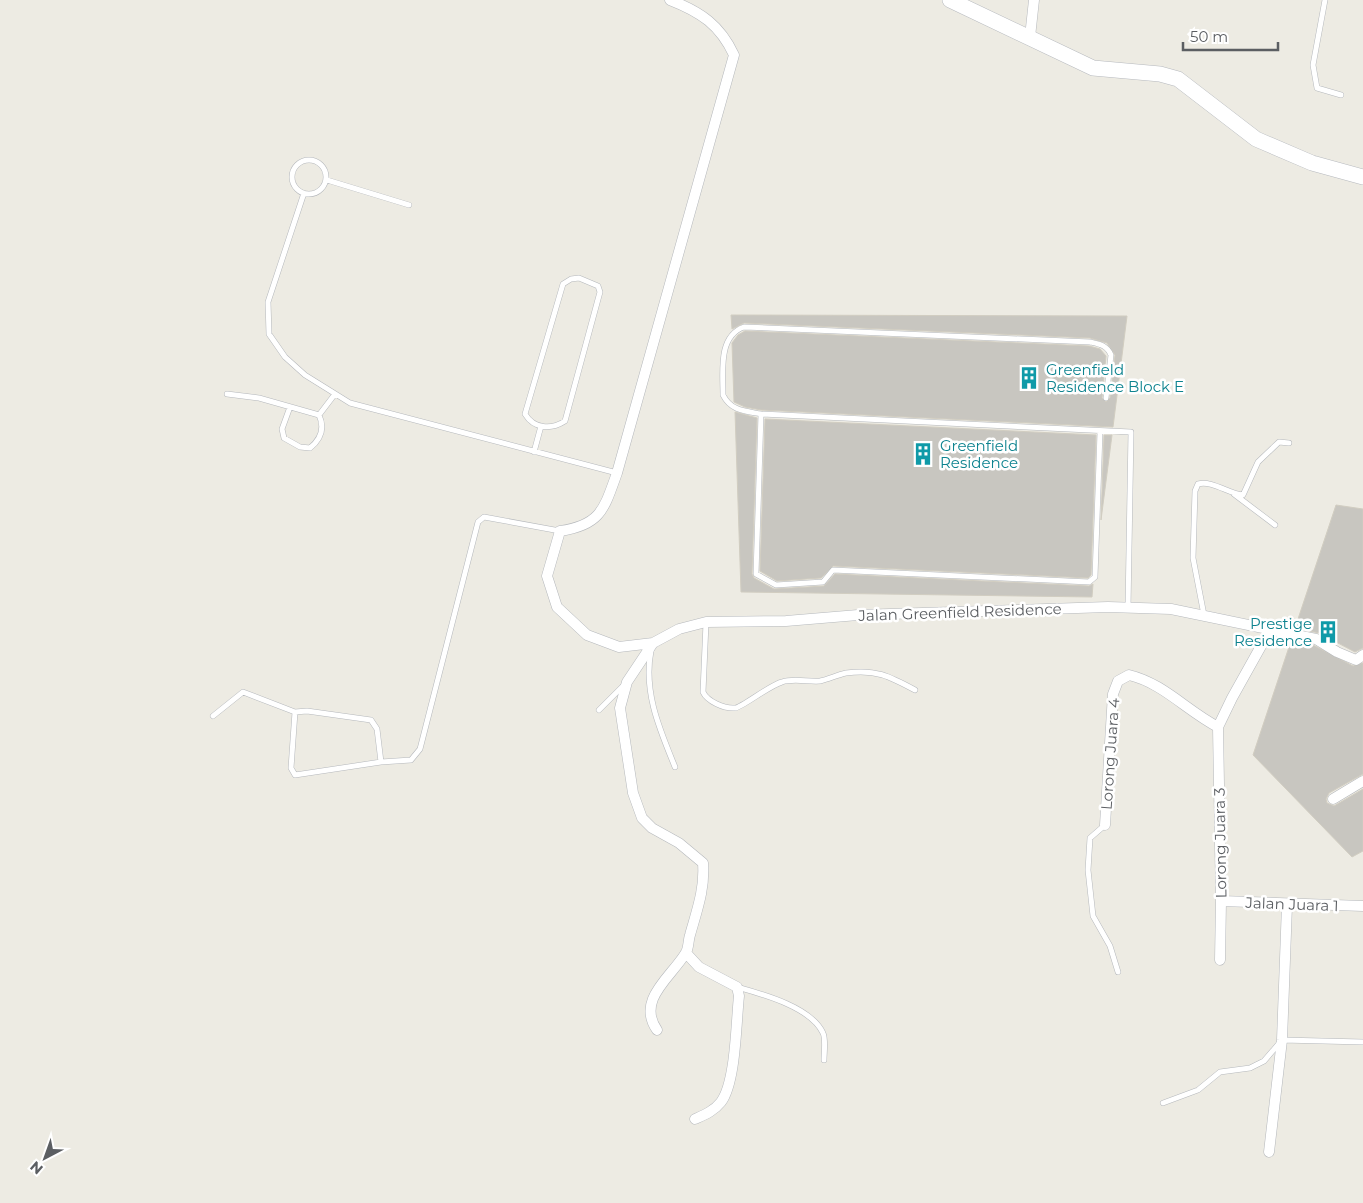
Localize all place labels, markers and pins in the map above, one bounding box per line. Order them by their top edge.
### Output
place label: Greenfield Residence Block E [1046,360,1184,396]
building icon: Greenfield Residence Block E [1016,365,1042,391]
place label: Greenfield Residence [940,436,1018,472]
building icon: Greenfield Residence [910,441,936,467]
place label: Prestige Residence [1234,614,1312,650]
building icon: Prestige Residence [1315,619,1341,645]

